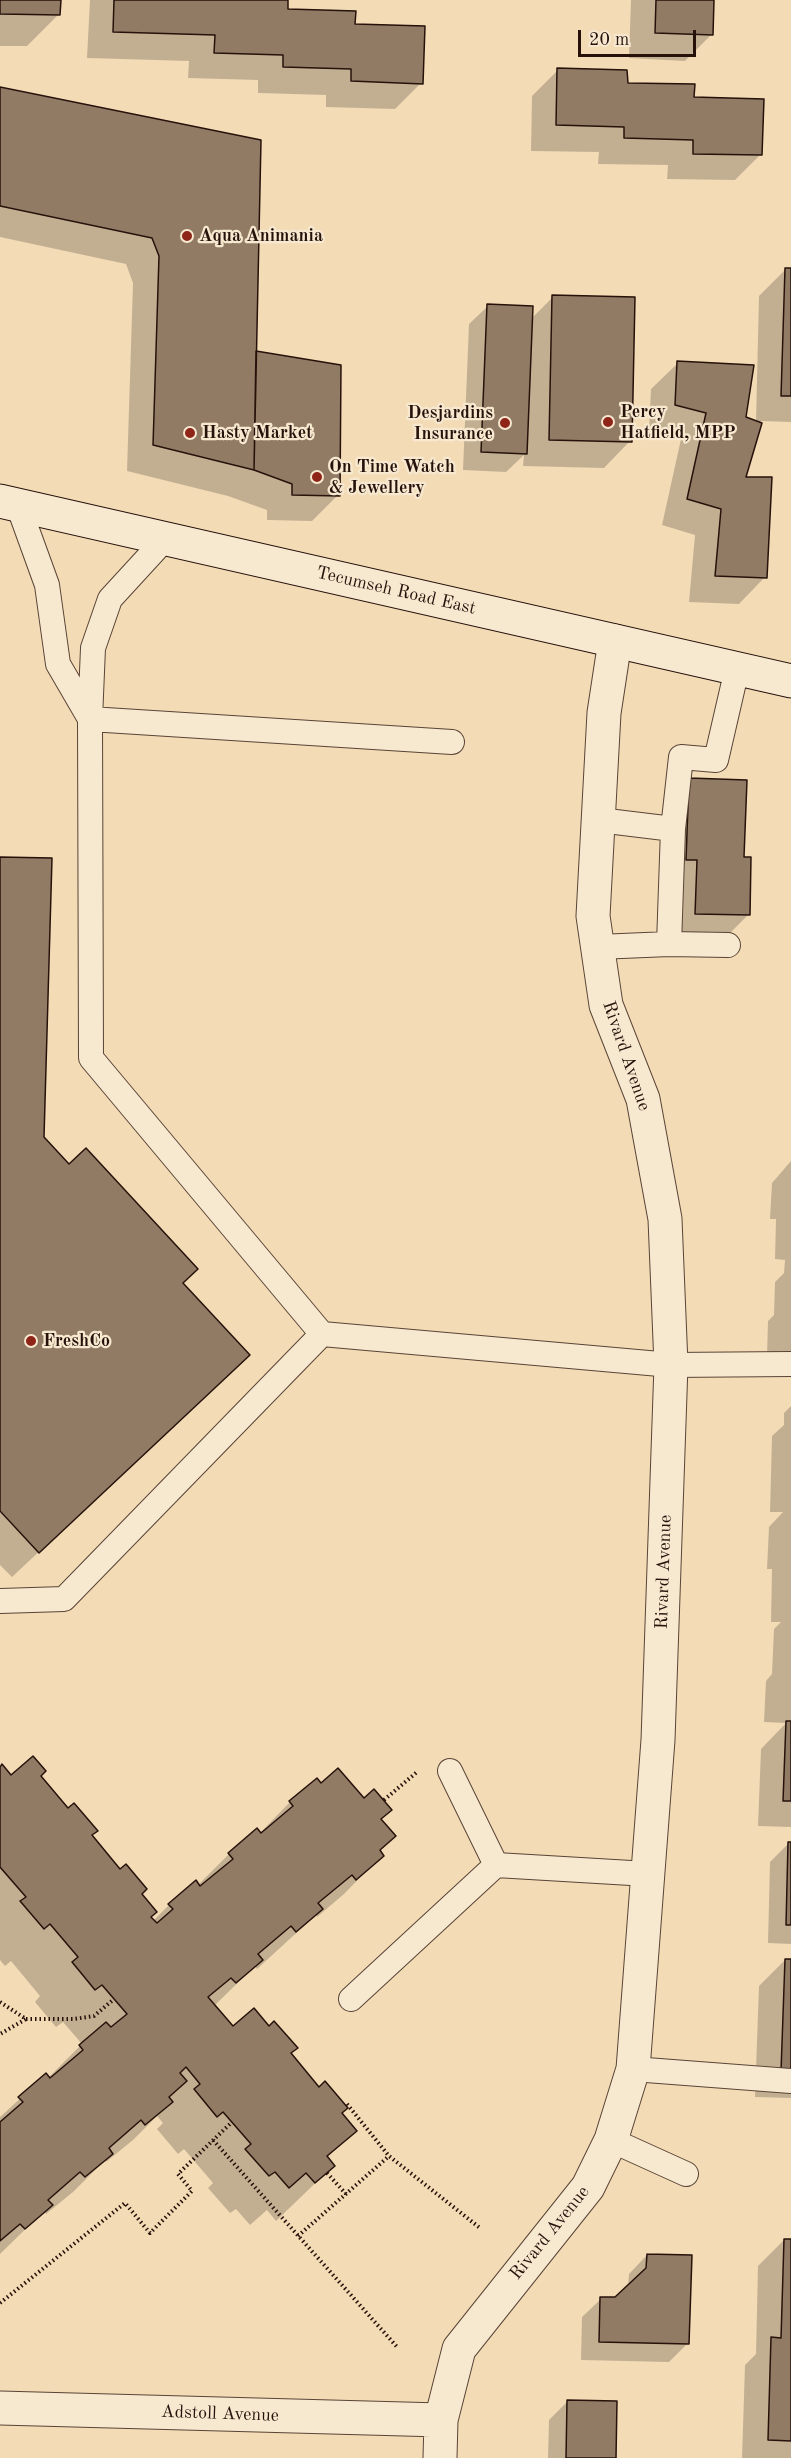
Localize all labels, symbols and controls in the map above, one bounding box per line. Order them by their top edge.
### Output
scale bar [581,18,700,56]
text: 20 m [589,31,629,49]
place label: Aqua Animania [199,225,323,247]
marker: Aqua Animania [180,229,194,243]
place label: Percy Hatfield, MPP [620,401,736,444]
place label: Desjardins Insurance [407,402,493,444]
marker: Percy Hatfield, MPP [601,415,615,429]
marker: Desjardins Insurance [498,416,512,430]
place label: Hasty Market [202,422,313,444]
marker: Hasty Market [183,426,197,440]
place label: On Time Watch & Jewellery [329,456,455,498]
marker: On Time Watch & Jewellery [310,470,324,484]
street label: Tecumseh Road East [314,562,478,620]
street label: Rivard Avenue [597,998,655,1114]
place label: FreshCo [43,1330,110,1352]
marker: FreshCo [24,1334,38,1348]
street label: Rivard Avenue [651,1514,677,1630]
street label: Rivard Avenue [506,2182,594,2284]
street label: Adstoll Avenue [161,2401,279,2427]

